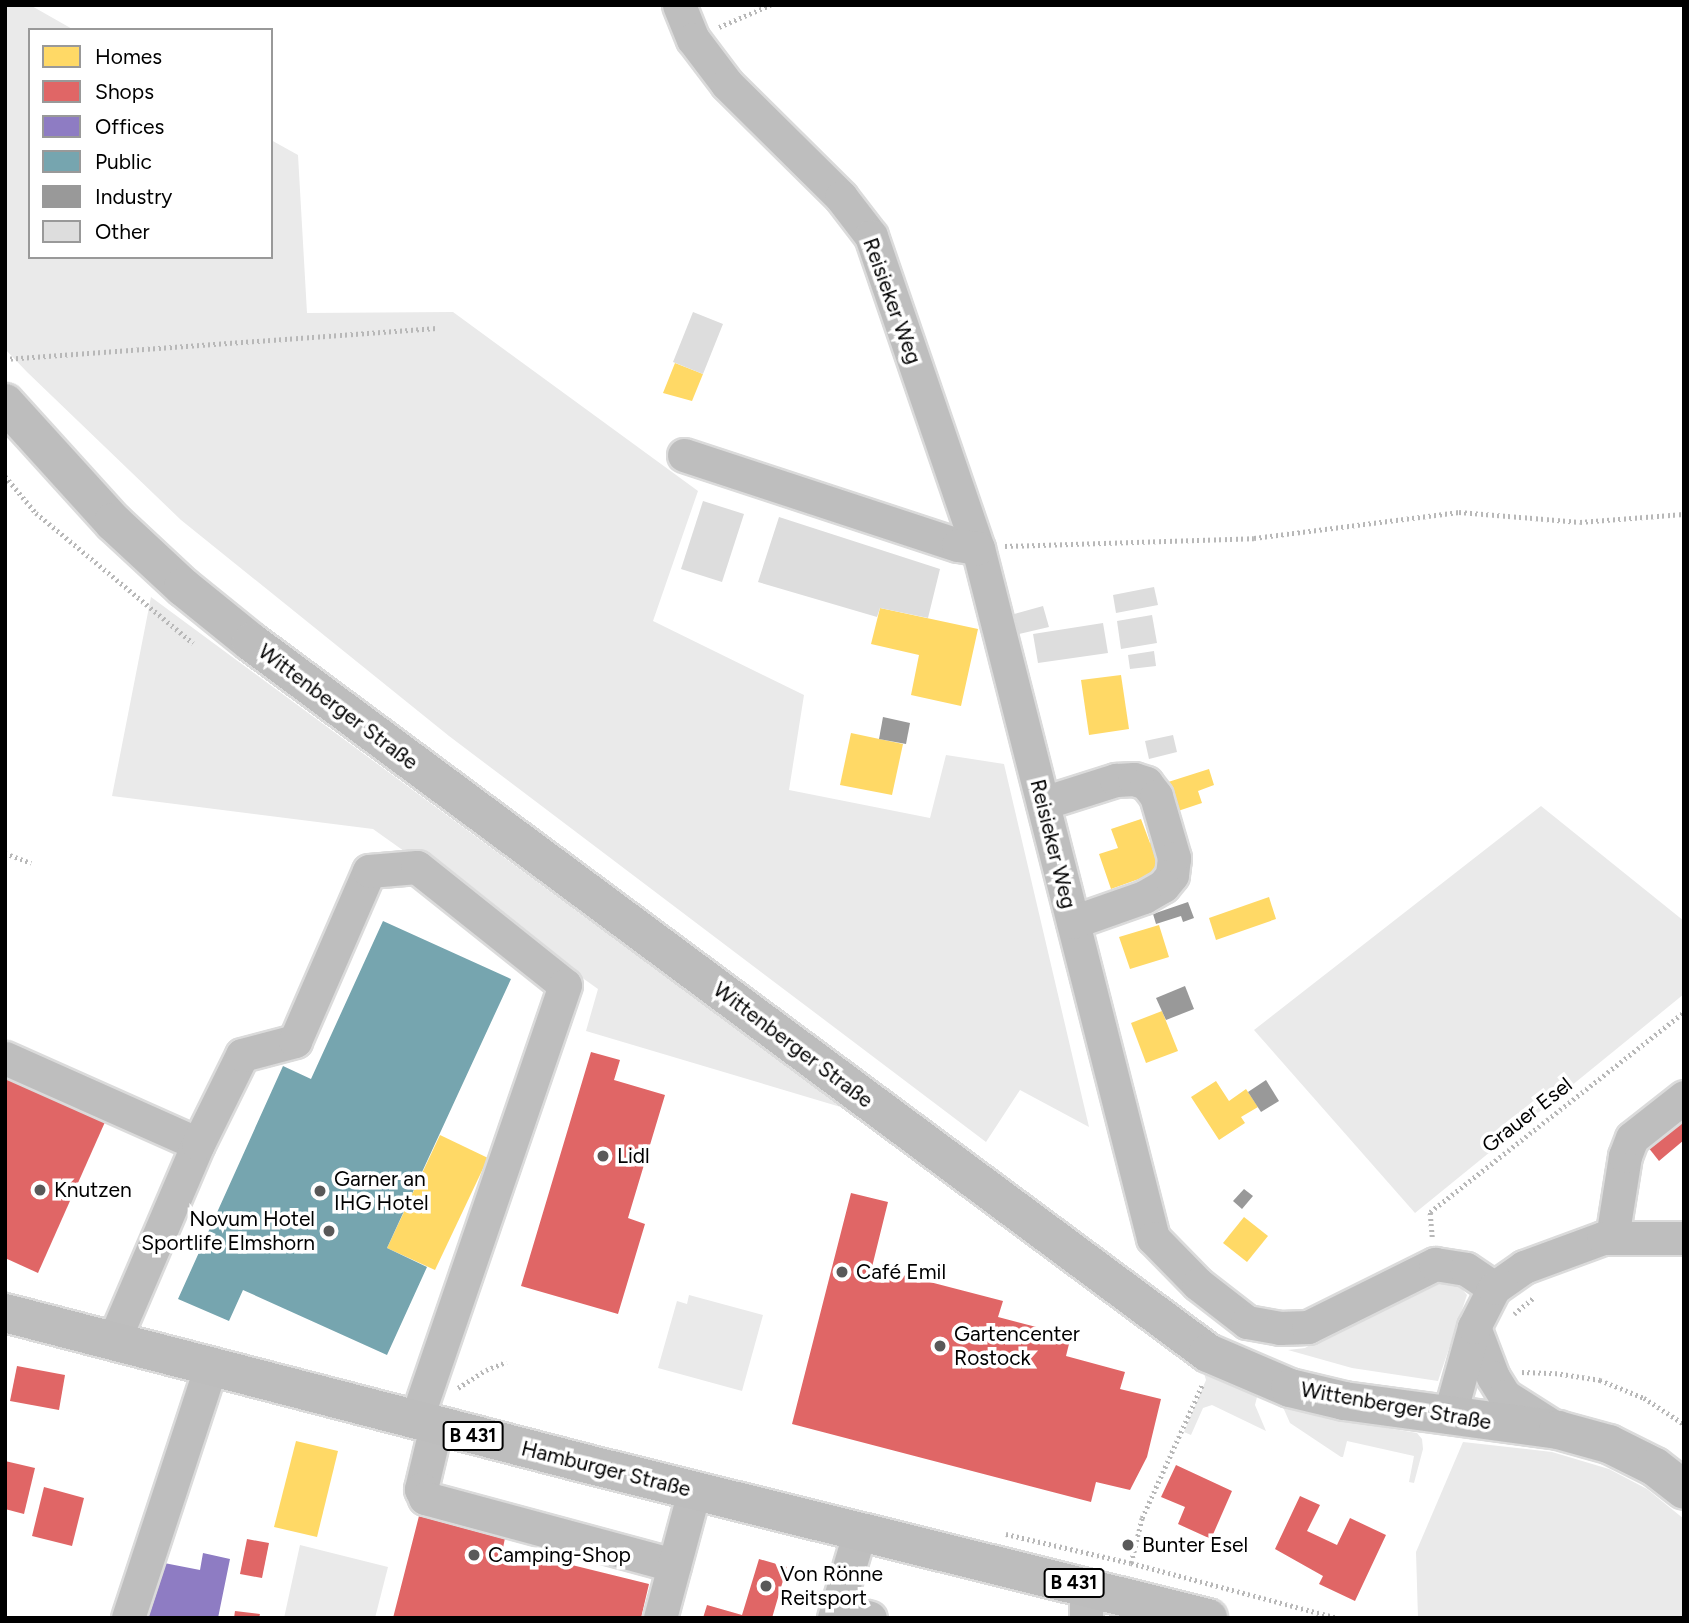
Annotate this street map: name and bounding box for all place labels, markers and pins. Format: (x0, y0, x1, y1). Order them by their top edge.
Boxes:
place label: Lidl (617, 1143, 650, 1169)
marker: Lidl (595, 1148, 611, 1164)
place label: Garner an IHG Hotel (334, 1166, 429, 1216)
place label: Knutzen (54, 1177, 132, 1203)
marker: Knutzen (32, 1182, 48, 1198)
marker: Garner an IHG Hotel (312, 1183, 328, 1199)
place label: Novum Hotel Sportlife Elmshorn (141, 1206, 315, 1256)
marker: Novum Hotel Sportlife Elmshorn (321, 1223, 337, 1239)
place label: Café Emil (856, 1259, 946, 1285)
marker: Café Emil (834, 1264, 850, 1280)
place label: Gartencenter Rostock (954, 1321, 1080, 1371)
marker: Gartencenter Rostock (932, 1338, 948, 1354)
place label: Bunter Esel (1142, 1532, 1248, 1558)
marker: Bunter Esel (1120, 1537, 1136, 1553)
place label: Camping-Shop (488, 1542, 631, 1568)
marker: Camping-Shop (466, 1547, 482, 1563)
place label: Von Rönne Reitsport (780, 1561, 883, 1611)
marker: Von Rönne Reitsport (758, 1578, 774, 1594)

